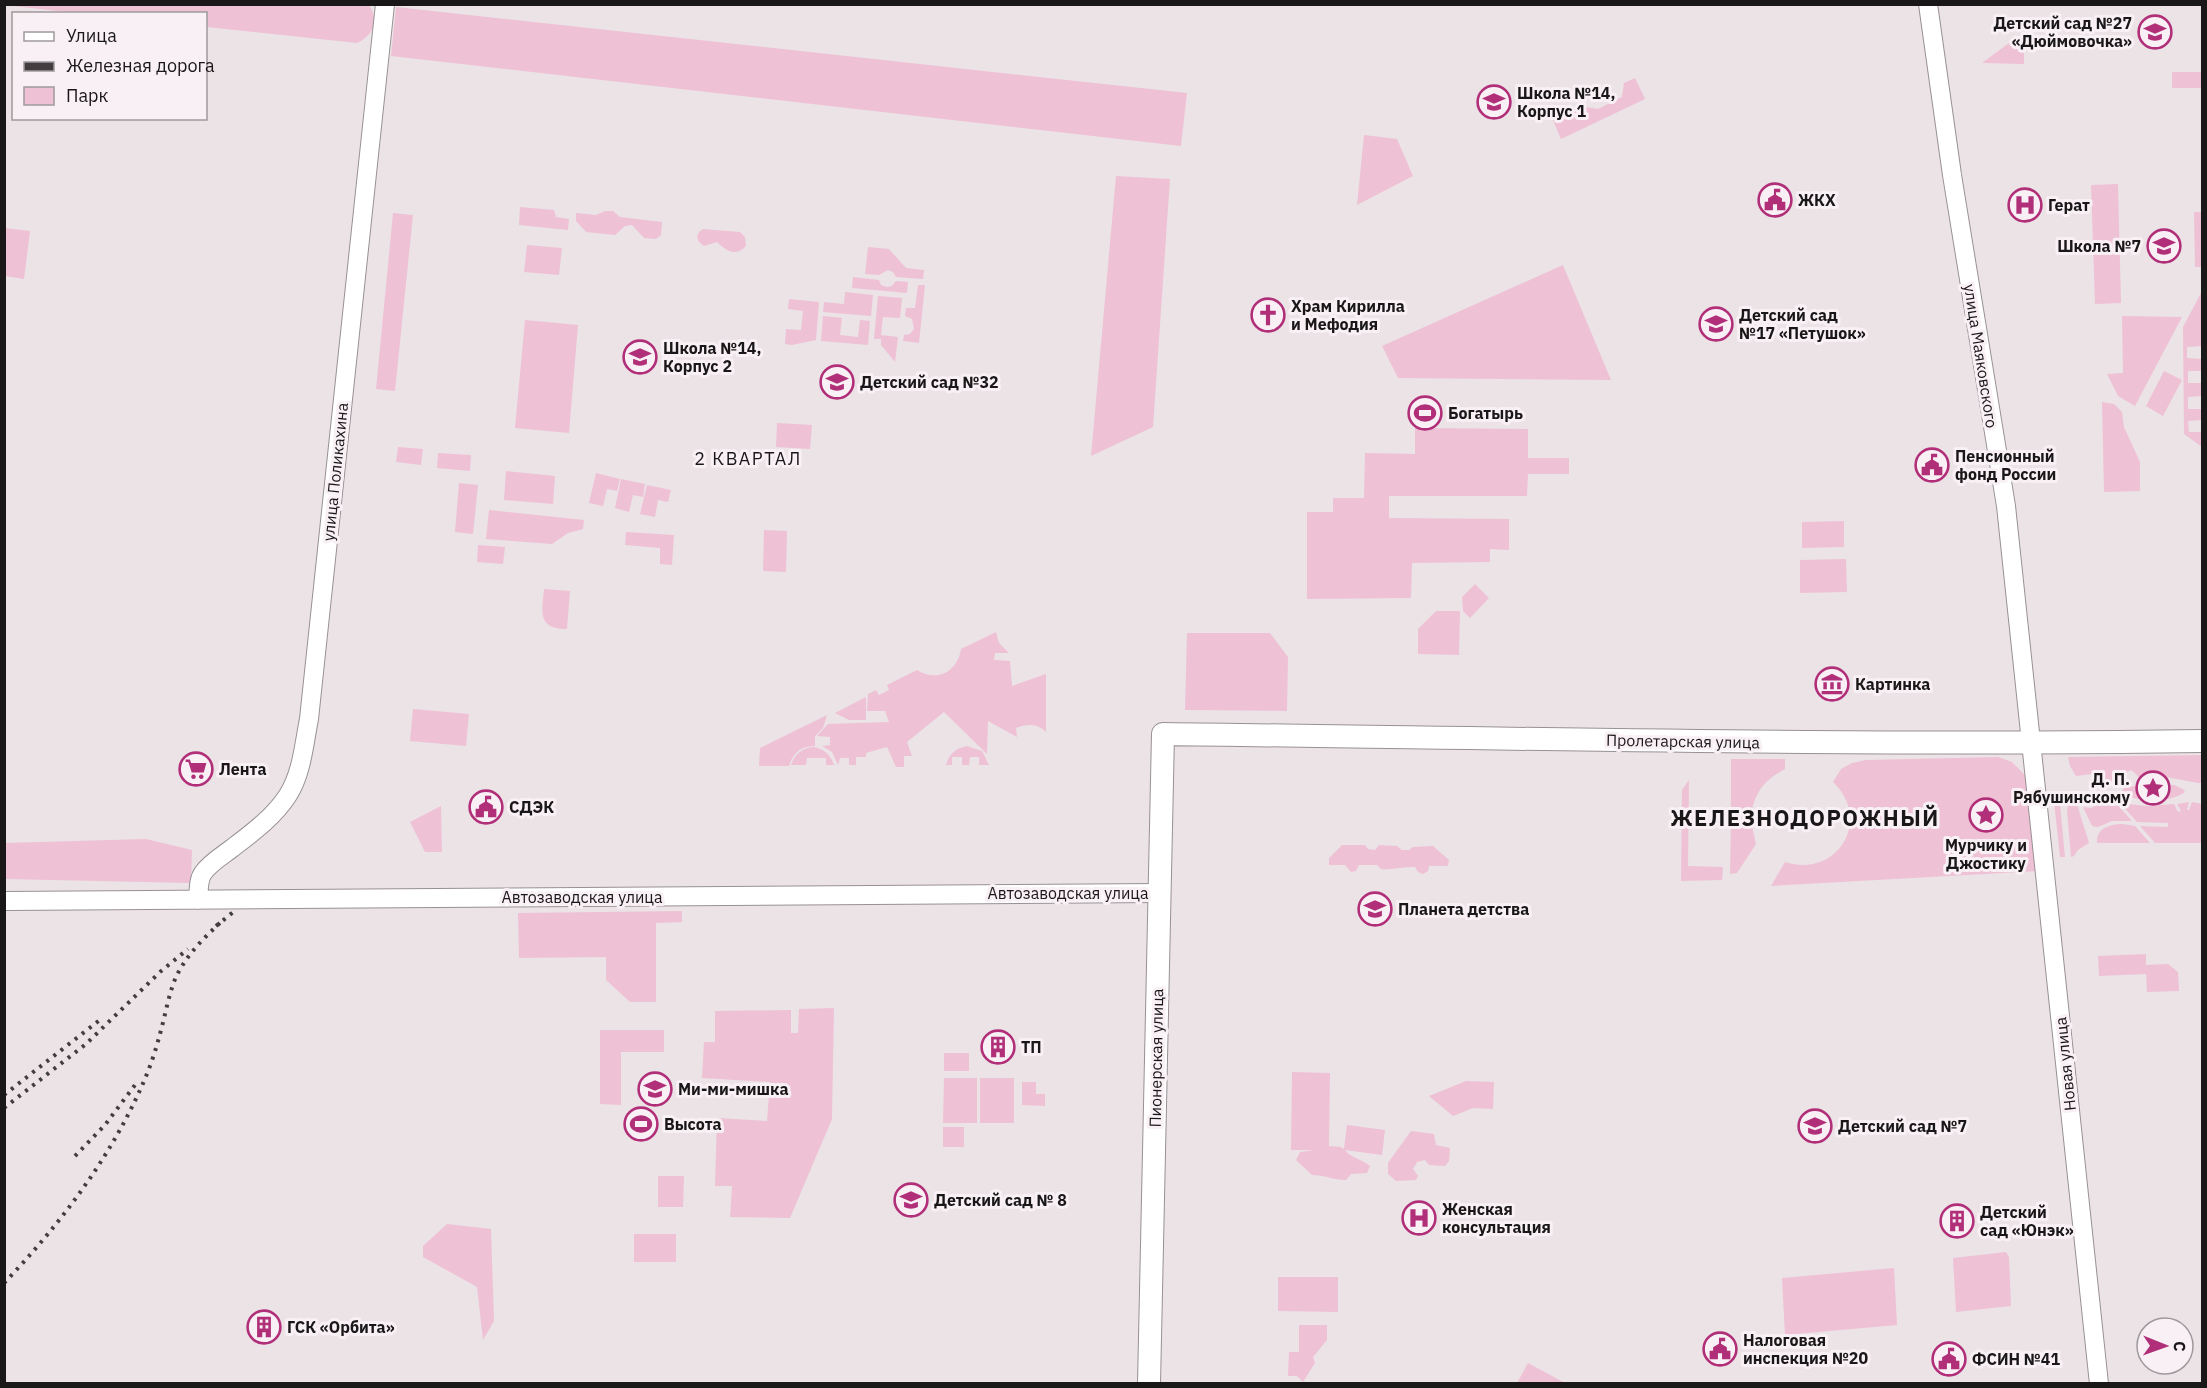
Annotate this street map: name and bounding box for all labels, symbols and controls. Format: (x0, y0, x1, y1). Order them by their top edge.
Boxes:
legend (12, 12, 207, 120)
place label: Детский сад №27 «Дюймовочка» (1993, 13, 2132, 51)
school or university icon: Детский сад №27 «Дюймовочка» (2137, 14, 2173, 50)
text: Улица (66, 24, 117, 47)
text: Железная дорога (66, 54, 215, 77)
place label: Школа №14, Корпус 1 (1517, 83, 1615, 121)
text: Парк (66, 84, 109, 107)
school or university icon: Школа №14, Корпус 1 (1476, 84, 1512, 120)
public building icon: ЖКХ (1757, 182, 1793, 218)
hospital icon: Герат (2007, 187, 2043, 223)
place label: ЖКХ (1798, 190, 1836, 210)
place label: Герат (2048, 195, 2090, 215)
school or university icon: Школа №7 (2146, 228, 2182, 264)
place label: Школа №7 (2057, 236, 2141, 256)
street label: улица Маяковского (1960, 282, 2002, 430)
place label: Храм Кирилла и Мефодия (1291, 296, 1405, 334)
church icon: Храм Кирилла и Мефодия (1250, 297, 1286, 333)
place label: Детский сад №17 «Петушок» (1739, 305, 1866, 343)
school or university icon: Детский сад №17 «Петушок» (1698, 306, 1734, 342)
place label: Школа №14, Корпус 2 (663, 338, 761, 376)
school or university icon: Школа №14, Корпус 2 (622, 339, 658, 375)
school or university icon: Детский сад №32 (819, 364, 855, 400)
place label: Детский сад №32 (860, 372, 999, 392)
sports icon: Богатырь (1407, 395, 1443, 431)
street label: улица Поликахина (318, 401, 352, 542)
place label: Богатырь (1448, 403, 1523, 423)
place label: Пенсионный фонд России (1955, 446, 2056, 484)
district label: 2 КВАРТАЛ (694, 447, 802, 470)
public building icon: Пенсионный фонд России (1914, 447, 1950, 483)
museum icon: Картинка (1814, 666, 1850, 702)
place label: Картинка (1855, 674, 1930, 694)
street label: Пролетарская улица (1606, 730, 1761, 752)
supermarket icon: Лента (178, 751, 214, 787)
place label: Лента (219, 759, 267, 779)
place label: Д. П. Рябушинскому (2013, 769, 2130, 807)
place icon: Д. П. Рябушинскому (2135, 770, 2171, 806)
public building icon: СДЭК (468, 789, 504, 825)
place label: СДЭК (509, 797, 554, 817)
place icon: Мурчику и Джостику (1968, 797, 2004, 833)
district label: ЖЕЛЕЗНОДОРОЖНЫЙ (1670, 803, 1940, 832)
place label: Мурчику и Джостику (1945, 835, 2027, 873)
street label: Автозаводская улица (988, 883, 1149, 903)
street label: Автозаводская улица (502, 887, 663, 907)
school or university icon: Планета детства (1357, 891, 1393, 927)
place label: Планета детства (1398, 899, 1529, 919)
street label: Пионерская улица (1145, 988, 1167, 1128)
street label: Новая улица (2050, 1016, 2080, 1112)
building icon: ТП (980, 1029, 1016, 1065)
place label: ТП (1021, 1037, 1042, 1057)
school or university icon: Ми-ми-мишка (637, 1071, 673, 1107)
place label: Ми-ми-мишка (678, 1079, 789, 1099)
sports icon: Высота (623, 1106, 659, 1142)
school or university icon: Детский сад №7 (1797, 1108, 1833, 1144)
place label: Высота (664, 1114, 722, 1134)
place label: Детский сад №7 (1838, 1116, 1967, 1136)
school or university icon: Детский сад № 8 (893, 1182, 929, 1218)
place label: Детский сад № 8 (934, 1190, 1067, 1210)
place label: Женская консультация (1442, 1199, 1551, 1237)
hospital icon: Женская консультация (1401, 1200, 1437, 1236)
place label: Детский сад «Юнэк» (1980, 1202, 2074, 1240)
building icon: Детский сад «Юнэк» (1939, 1203, 1975, 1239)
building icon: ГСК «Орбита» (246, 1309, 282, 1345)
north arrow (2135, 1316, 2195, 1376)
place label: ГСК «Орбита» (287, 1317, 395, 1337)
place label: Налоговая инспекция №20 (1743, 1330, 1868, 1368)
public building icon: Налоговая инспекция №20 (1702, 1331, 1738, 1367)
public building icon: ФСИН №41 (1931, 1341, 1967, 1377)
text: С (2170, 1341, 2190, 1352)
place label: ФСИН №41 (1972, 1349, 2060, 1369)

